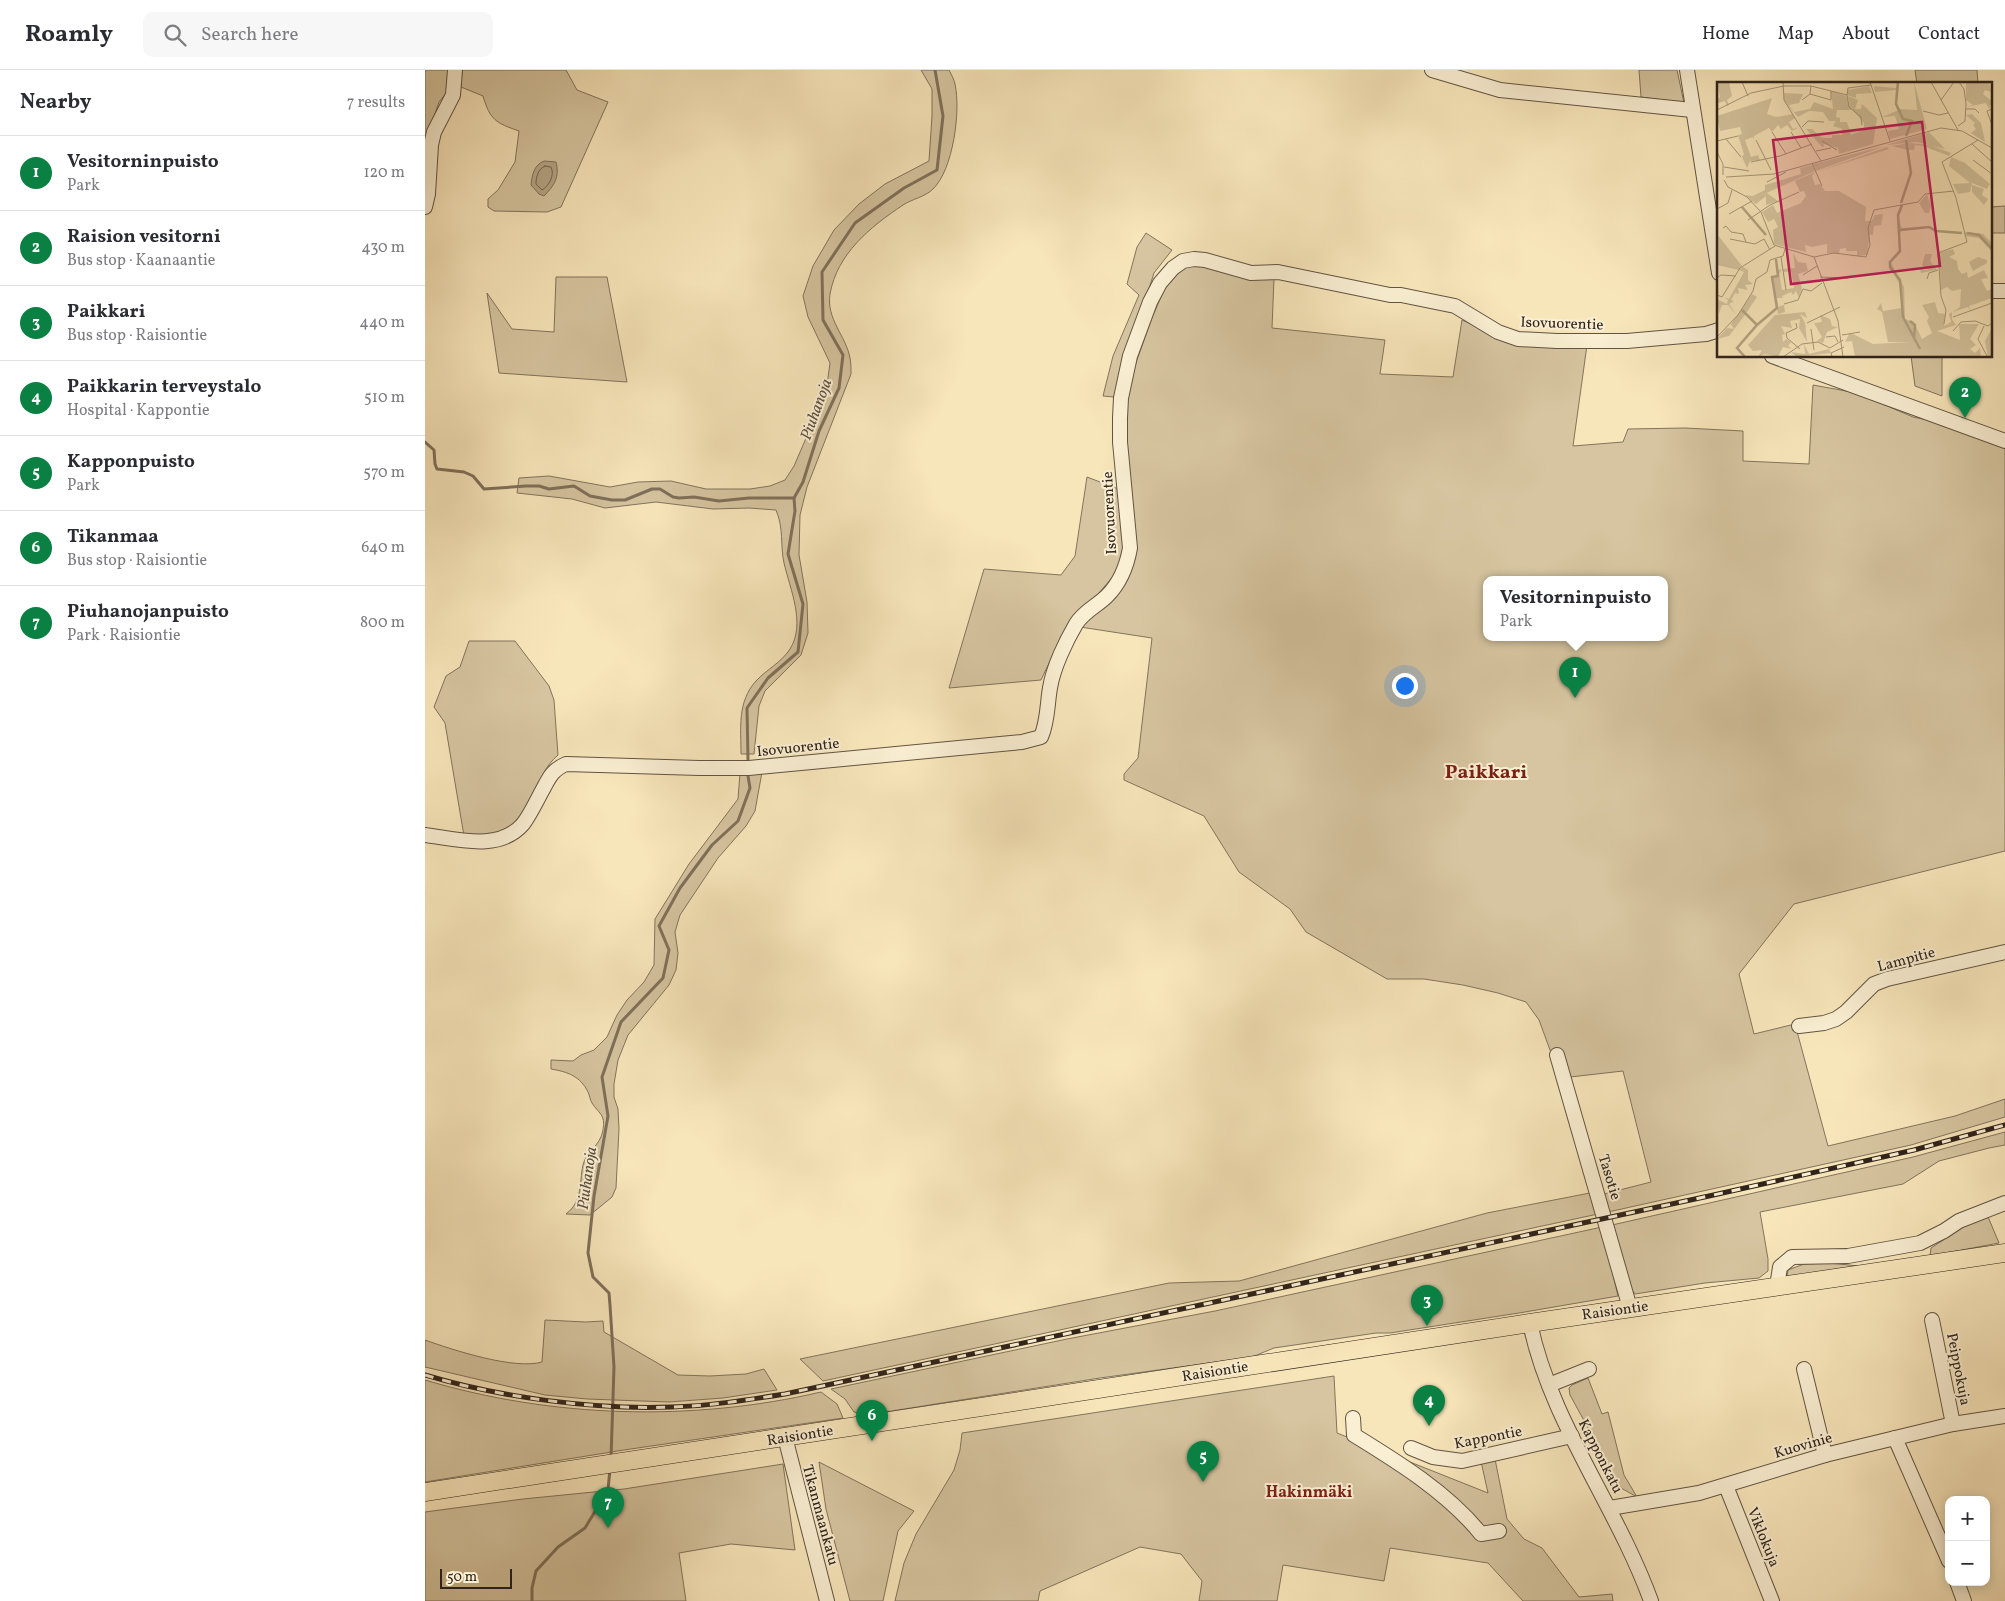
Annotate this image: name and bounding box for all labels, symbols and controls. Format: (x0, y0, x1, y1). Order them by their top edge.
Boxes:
search box (143, 12, 493, 57)
text: Roamly (25, 18, 113, 52)
icon: search (161, 21, 189, 49)
text: Search here (201, 22, 298, 48)
text: Home (1702, 22, 1750, 47)
text: Map (1778, 22, 1814, 47)
text: About (1842, 22, 1890, 47)
text: Contact (1918, 22, 1980, 47)
inset map (1717, 82, 1993, 358)
text: Nearby (20, 88, 91, 117)
text: 7 results (347, 92, 405, 114)
text: Vesitorninpuisto (67, 149, 219, 175)
text: 1 (33, 162, 39, 184)
text: 120 m (363, 162, 405, 184)
text: Park (67, 175, 100, 197)
text: Raision vesitorni (67, 224, 221, 250)
text: 2 (32, 237, 40, 259)
text: 430 m (361, 237, 405, 259)
text: Bus stop · Kaanaantie (67, 250, 215, 272)
text: Paikkari (67, 299, 145, 325)
text: 3 (32, 312, 40, 334)
text: 440 m (359, 312, 405, 334)
street label: Isovuorentie (1520, 313, 1604, 336)
text: Bus stop · Raisiontie (67, 325, 207, 347)
text: Paikkarin terveystalo (67, 374, 261, 400)
water label: Piuhanoja (796, 376, 838, 443)
pin: 2 (1949, 377, 1981, 418)
text: 4 (31, 387, 41, 409)
text: 510 m (364, 387, 405, 409)
text: Hospital · Kappontie (67, 400, 210, 422)
text: Kapponpuisto (67, 449, 195, 475)
text: 5 (32, 462, 40, 484)
text: 570 m (363, 462, 405, 484)
street label: Isovuorentie (1098, 471, 1123, 555)
text: Park (67, 475, 100, 497)
text: Tikanmaa (67, 524, 159, 550)
text: 6 (32, 537, 40, 559)
text: 640 m (361, 537, 405, 559)
text: Bus stop · Raisiontie (67, 550, 207, 572)
popup (1483, 576, 1668, 641)
text: Vesitorninpuisto (1500, 585, 1651, 611)
text: Piuhanojanpuisto (67, 599, 229, 625)
text: Park (1500, 611, 1532, 633)
text: 7 (32, 612, 40, 634)
text: 800 m (360, 612, 405, 634)
text: Park · Raisiontie (67, 625, 181, 647)
pin: 1 (1559, 657, 1591, 698)
your location (1392, 673, 1418, 699)
street label: Isovuorentie (756, 734, 841, 763)
district label: Paikkari (1445, 759, 1527, 787)
street label: Lampitie (1875, 943, 1938, 978)
water label: Piuhanoja (573, 1145, 603, 1211)
street label: Tasotie (1592, 1152, 1625, 1203)
pin: 3 (1411, 1285, 1443, 1326)
street label: Raisiontie (1581, 1296, 1650, 1327)
street label: Peippokuja (1940, 1331, 1975, 1407)
street label: Raisiontie (1180, 1357, 1250, 1388)
pin: 4 (1413, 1385, 1445, 1426)
pin: 6 (856, 1400, 888, 1441)
street label: Kapponkatu (1572, 1416, 1627, 1497)
street label: Raisiontie (765, 1421, 835, 1452)
street label: Kappontie (1453, 1422, 1524, 1455)
street label: Kuovinie (1772, 1428, 1835, 1465)
pin: 5 (1187, 1441, 1219, 1482)
street label: Tikanmaankatu (796, 1463, 843, 1568)
district label: Hakinmäki (1266, 1482, 1353, 1504)
pin: 7 (592, 1487, 624, 1528)
map controls (1945, 1496, 1990, 1586)
button: + (1945, 1496, 1990, 1541)
street label: Viklokuja (1741, 1504, 1784, 1571)
button: − (1945, 1541, 1990, 1586)
scale bar (440, 1566, 513, 1589)
text: 50 m (447, 1568, 477, 1587)

